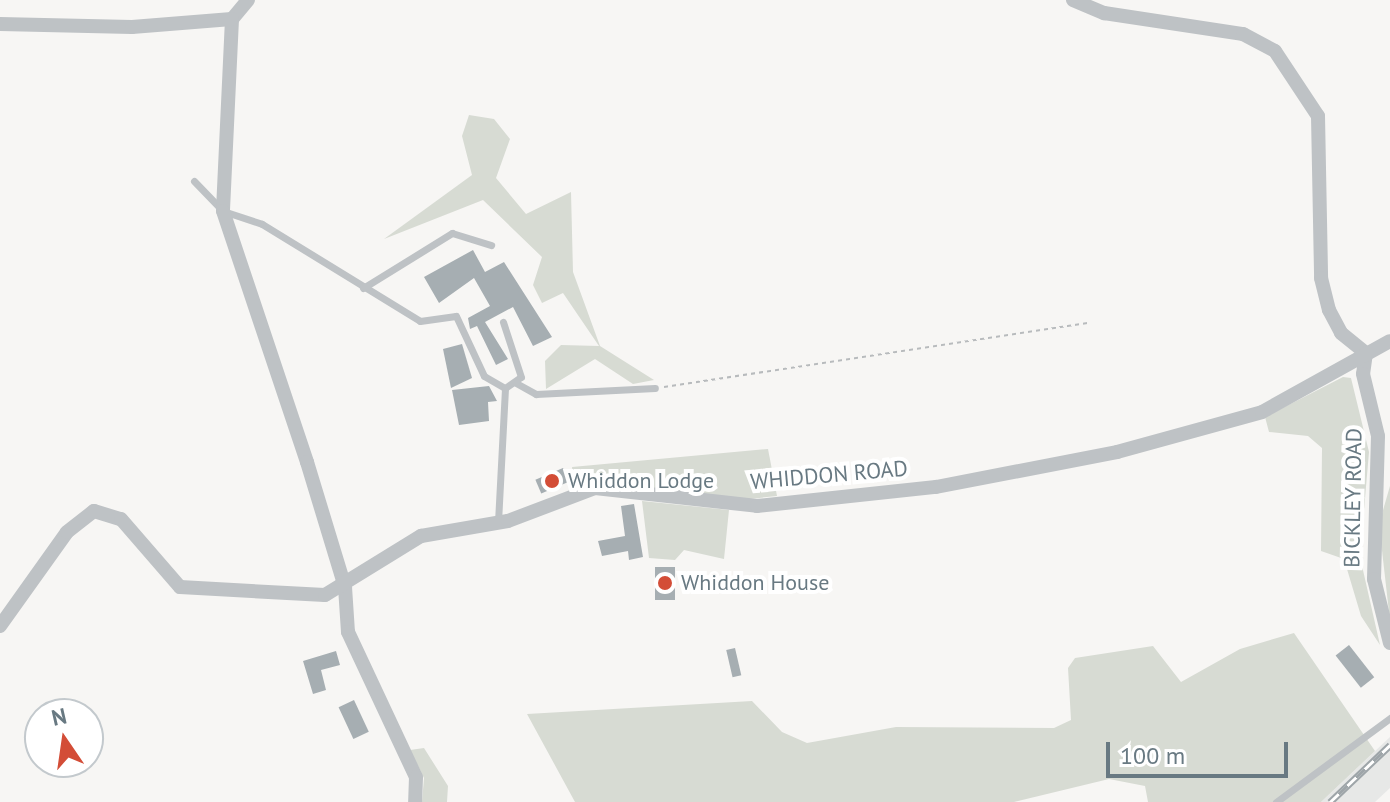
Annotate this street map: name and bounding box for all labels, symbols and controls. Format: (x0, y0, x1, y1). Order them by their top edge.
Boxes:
street label: BICKLEY ROAD (1339, 428, 1367, 568)
street label: WHIDDON ROAD (749, 455, 909, 495)
place label: Whiddon Lodge (568, 468, 714, 494)
marker: Whiddon Lodge (543, 472, 561, 490)
place label: Whiddon House (681, 570, 829, 596)
marker: Whiddon House (656, 574, 674, 592)
north arrow (24, 698, 104, 778)
text: N (49, 701, 69, 732)
scale bar (1110, 726, 1292, 776)
text: 100 m (1120, 740, 1185, 771)

